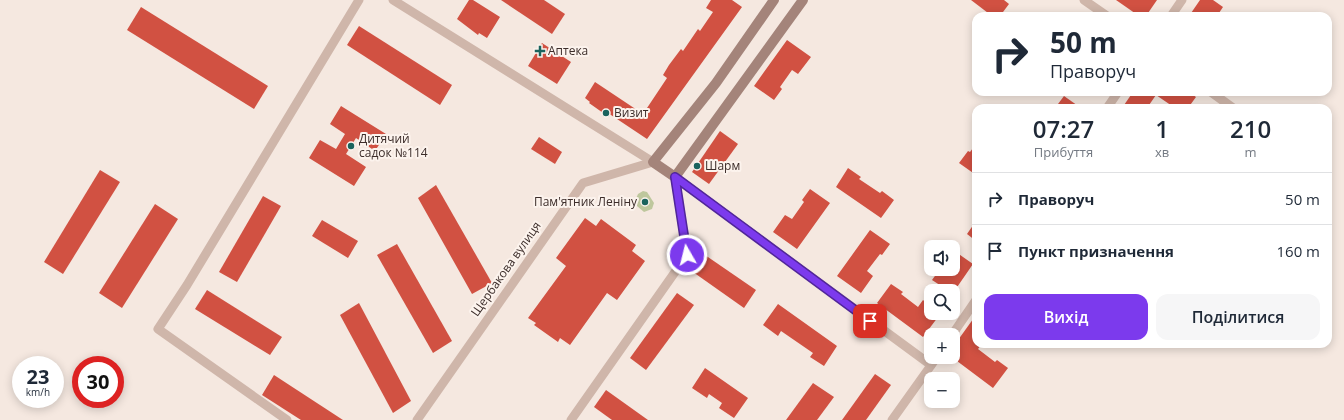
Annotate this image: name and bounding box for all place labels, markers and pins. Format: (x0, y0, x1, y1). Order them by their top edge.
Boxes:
place label: Аптека (548, 42, 588, 59)
marker: Аптека (535, 46, 545, 56)
place label: Визит (614, 104, 649, 121)
marker: Визит (601, 108, 611, 118)
place label: Дитячий садок №114 (359, 130, 428, 161)
marker: Дитячий садок №114 (346, 141, 356, 151)
place label: Шарм (705, 157, 740, 174)
marker: Шарм (692, 161, 702, 171)
place label: Пам'ятник Леніну (534, 193, 638, 210)
marker: Пам'ятник Леніну (640, 197, 650, 207)
pin (853, 304, 887, 338)

